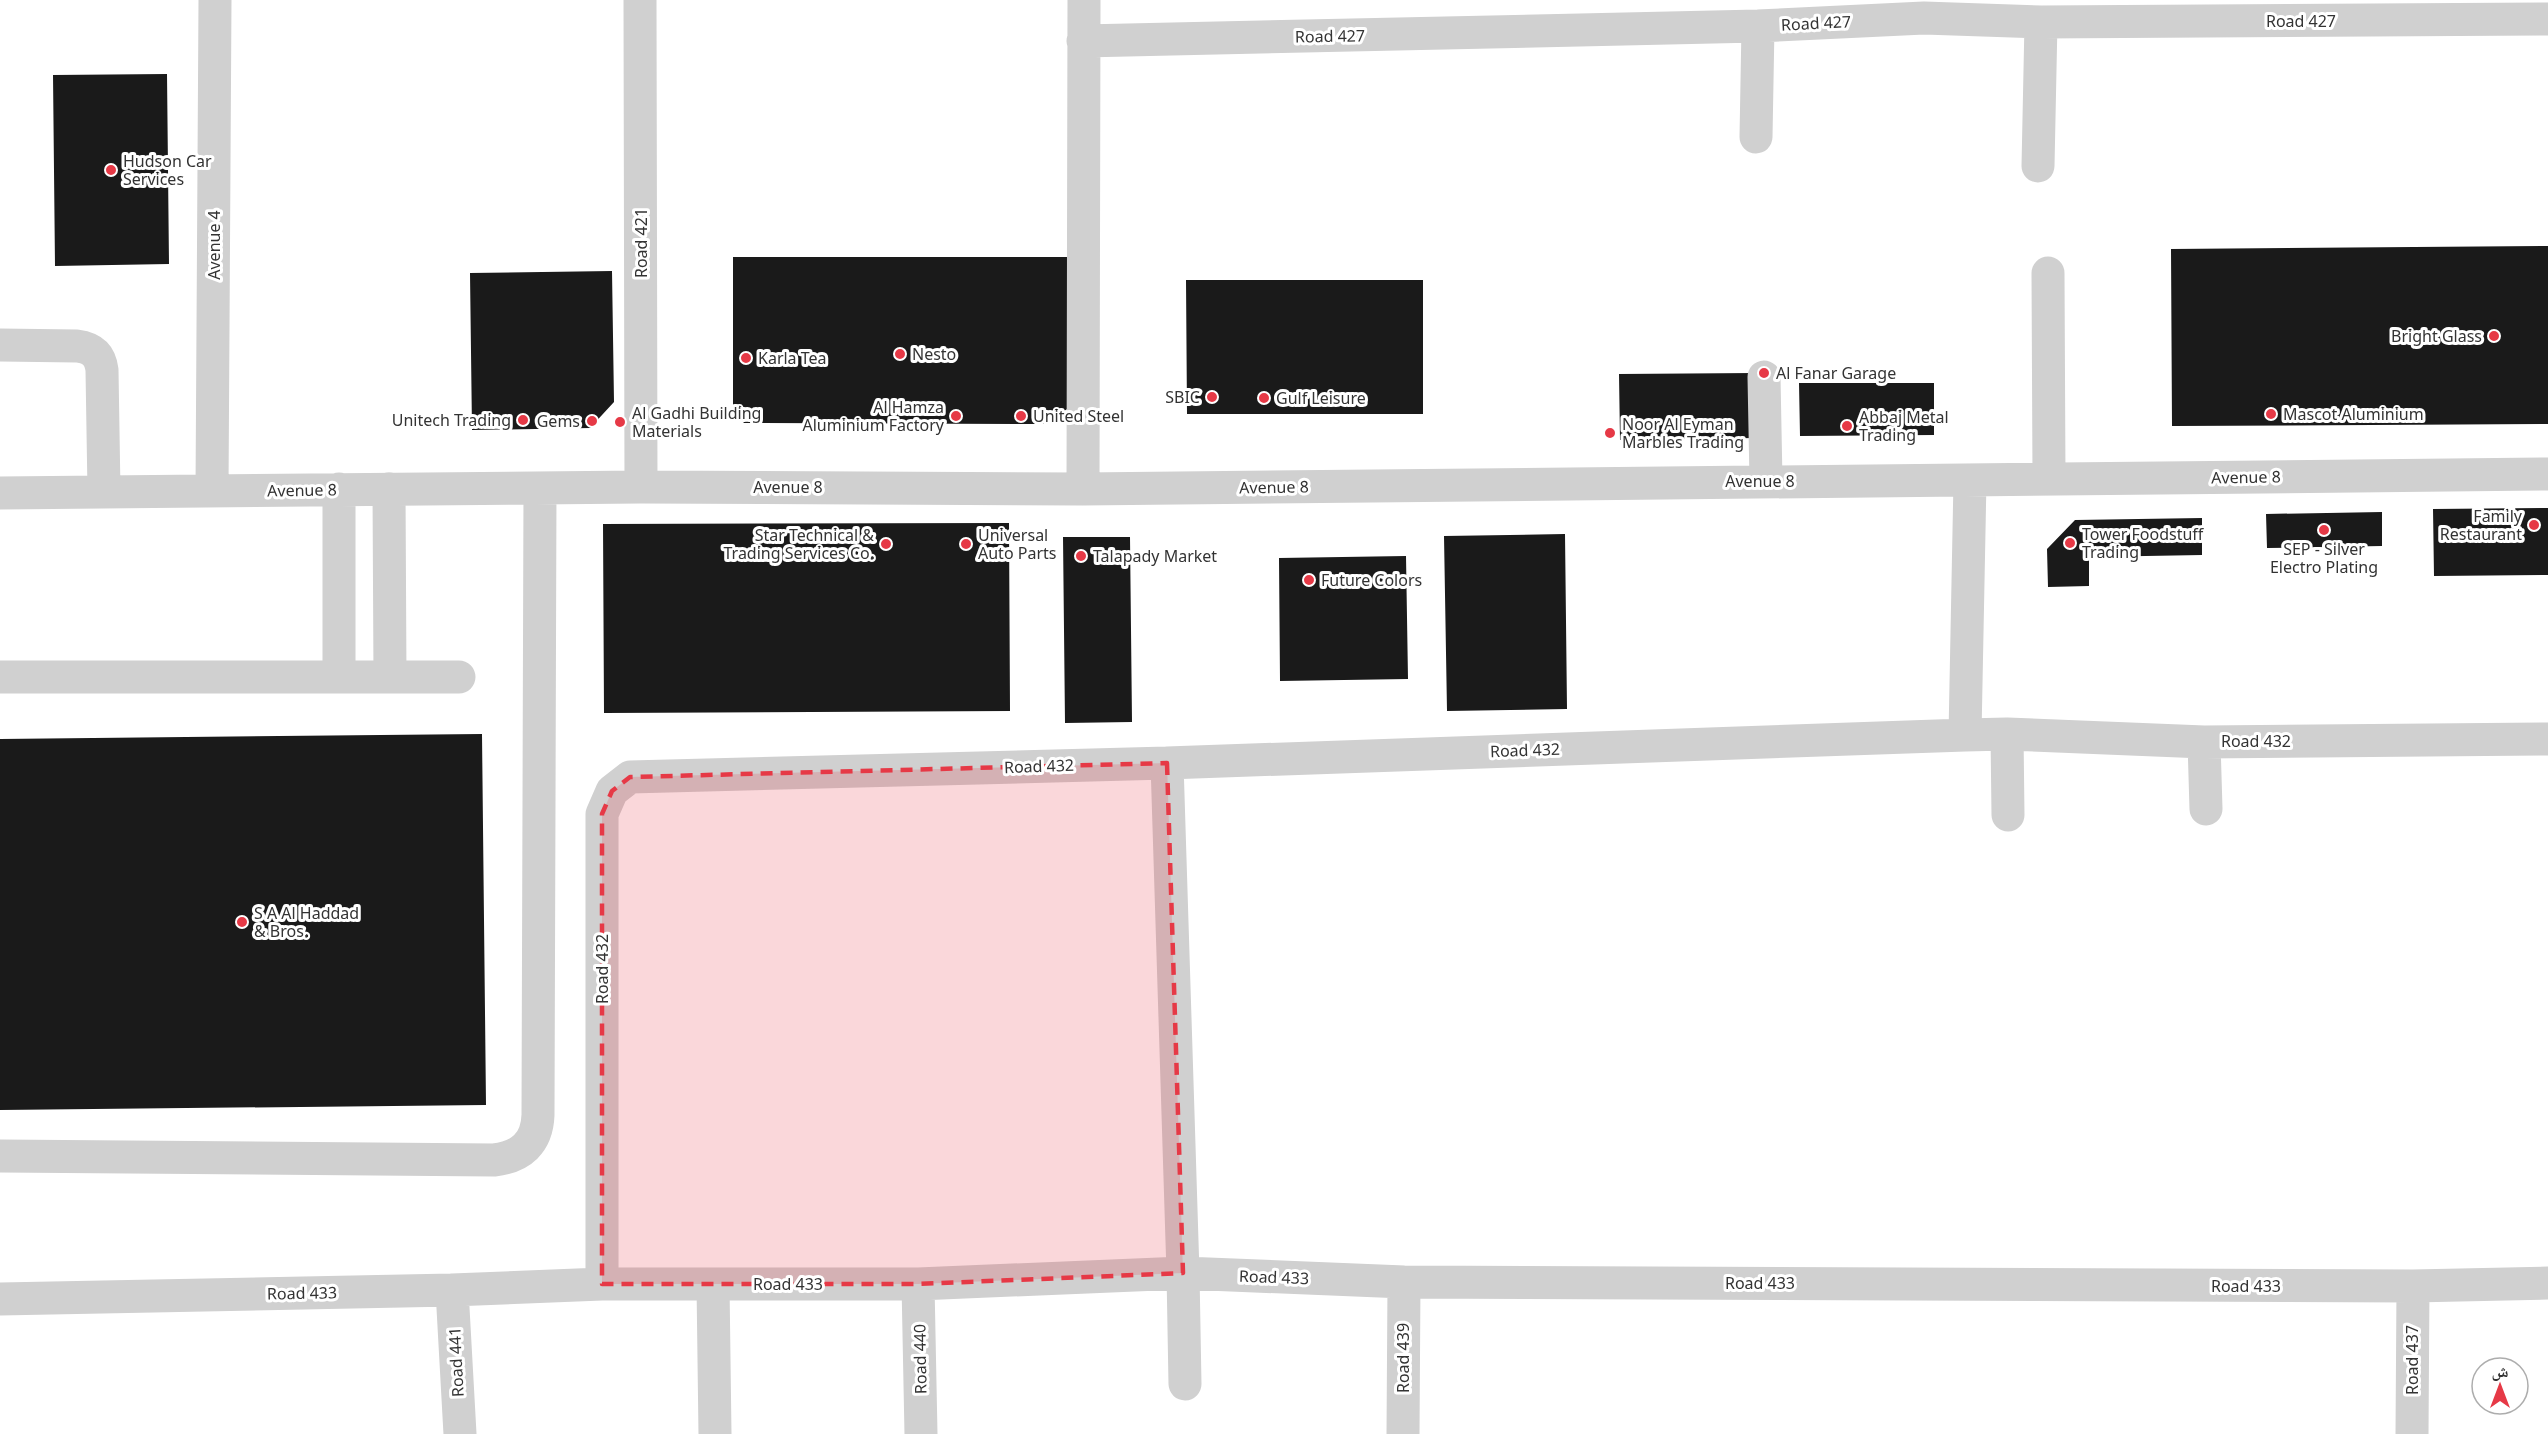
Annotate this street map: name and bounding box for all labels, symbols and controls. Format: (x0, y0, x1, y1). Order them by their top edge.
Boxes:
street label: Road 427 (1780, 10, 1852, 36)
street label: Road 427 (2266, 10, 2336, 32)
street label: Road 427 (1295, 24, 1365, 48)
place label: Hudson Car Services (123, 150, 212, 190)
marker: Hudson Car Services (104, 163, 118, 177)
street label: Road 421 (630, 208, 652, 278)
street label: Avenue 4 (203, 210, 225, 280)
place label: Bright Glass (2391, 325, 2482, 347)
marker: Bright Glass (2487, 329, 2501, 343)
place label: Nesto (912, 343, 956, 365)
place label: Karla Tea (758, 347, 827, 369)
marker: Nesto (893, 347, 907, 361)
marker: Karla Tea (739, 351, 753, 365)
place label: Al Fanar Garage (1776, 362, 1896, 384)
marker: Al Fanar Garage (1757, 366, 1771, 380)
place label: SBIC (1165, 386, 1200, 408)
place label: Gulf Leisure (1276, 387, 1366, 409)
marker: SBIC (1205, 390, 1219, 404)
marker: Gulf Leisure (1257, 391, 1271, 405)
place label: Al Hamza Aluminium Factory (802, 396, 945, 436)
place label: Al Gadhi Building Materials (632, 402, 761, 442)
place label: Mascot Aluminium (2283, 403, 2424, 425)
place label: United Steel (1033, 405, 1124, 427)
place label: Abbaj Metal Trading (1859, 406, 1949, 446)
marker: Mascot Aluminium (2264, 407, 2278, 421)
place label: Unitech Trading (392, 409, 511, 431)
marker: Al Hamza Aluminium Factory (949, 409, 963, 423)
marker: United Steel (1014, 409, 1028, 423)
place label: Gems (537, 410, 580, 432)
marker: Unitech Trading (516, 413, 530, 427)
place label: Noor Al Eyman Marbles Trading (1622, 413, 1744, 453)
marker: Gems (585, 414, 599, 428)
marker: Al Gadhi Building Materials (613, 415, 627, 429)
marker: Abbaj Metal Trading (1840, 419, 1854, 433)
marker: Noor Al Eyman Marbles Trading (1603, 426, 1617, 440)
street label: Avenue 8 (2211, 465, 2281, 489)
street label: Avenue 8 (1725, 470, 1795, 492)
street label: Avenue 8 (1239, 475, 1309, 499)
street label: Avenue 8 (753, 476, 823, 498)
street label: Avenue 8 (267, 478, 337, 502)
place label: Family Restaurant (2440, 505, 2523, 545)
marker: Family Restaurant (2527, 518, 2541, 532)
place label: Tower Foodstuff Trading (2082, 523, 2204, 563)
marker: SEP - Silver Electro Plating (2317, 523, 2331, 537)
place label: Star Technical & Trading Services Co. (724, 524, 874, 564)
place label: Universal Auto Parts (978, 524, 1056, 564)
marker: Tower Foodstuff Trading (2063, 536, 2077, 550)
marker: Star Technical & Trading Services Co. (879, 537, 893, 551)
marker: Universal Auto Parts (959, 537, 973, 551)
place label: SEP - Silver Electro Plating (2270, 538, 2378, 578)
place label: Talapady Market (1093, 545, 1217, 567)
marker: Talapady Market (1074, 549, 1088, 563)
place label: Future Colors (1321, 569, 1422, 591)
marker: Future Colors (1302, 573, 1316, 587)
street label: Road 432 (2221, 730, 2291, 752)
street label: Road 432 (1490, 738, 1560, 762)
street label: Road 432 (1004, 754, 1074, 778)
place label: S A Al Haddad & Bros. (254, 902, 359, 942)
marker: S A Al Haddad & Bros. (235, 915, 249, 929)
street label: Road 432 (591, 934, 613, 1004)
street label: Road 433 (1239, 1265, 1309, 1289)
street label: Road 433 (1725, 1272, 1795, 1294)
street label: Road 433 (753, 1273, 823, 1295)
street label: Road 433 (2211, 1275, 2281, 1297)
street label: Road 433 (267, 1281, 337, 1305)
street label: Road 439 (1392, 1323, 1414, 1393)
street label: Road 440 (908, 1324, 932, 1394)
street label: Road 437 (2401, 1325, 2423, 1395)
street label: Road 441 (443, 1326, 469, 1398)
north arrow (2470, 1356, 2530, 1416)
text: ش (2492, 1360, 2509, 1382)

